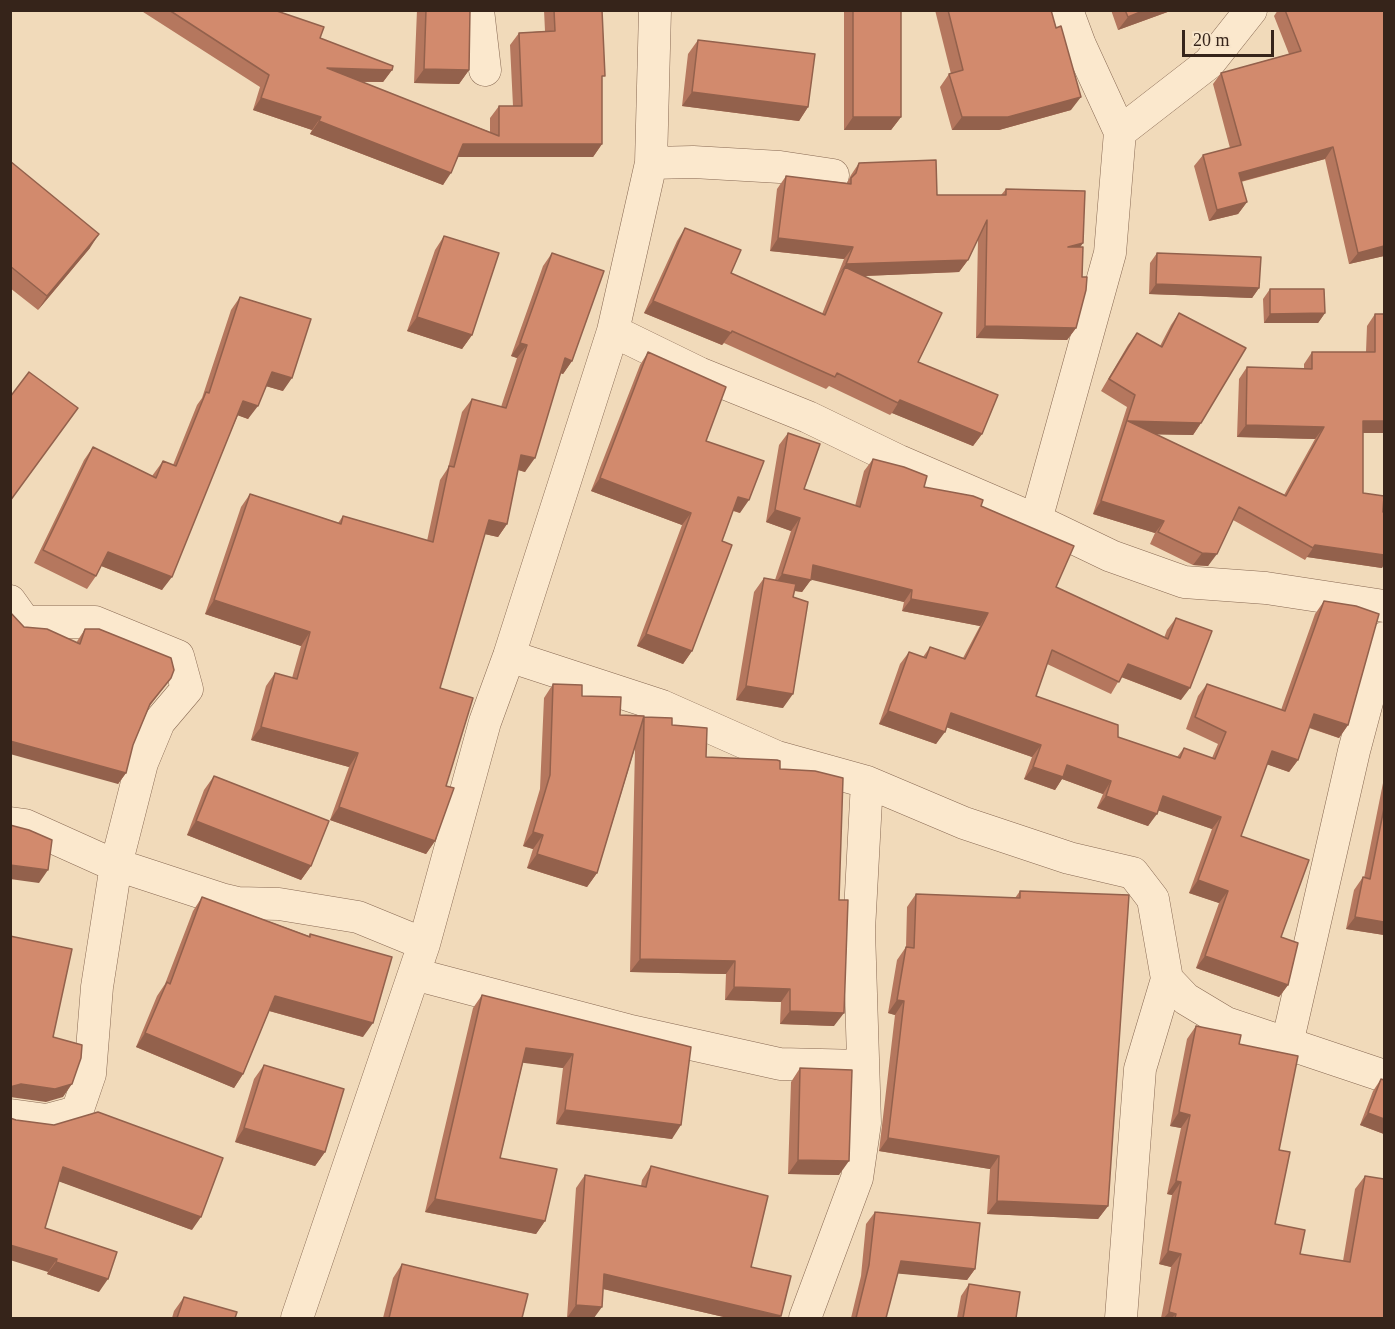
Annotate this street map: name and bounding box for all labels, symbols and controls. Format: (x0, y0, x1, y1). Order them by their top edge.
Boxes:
scale bar (1185, 18, 1276, 56)
text: 20 m (1193, 30, 1230, 50)

